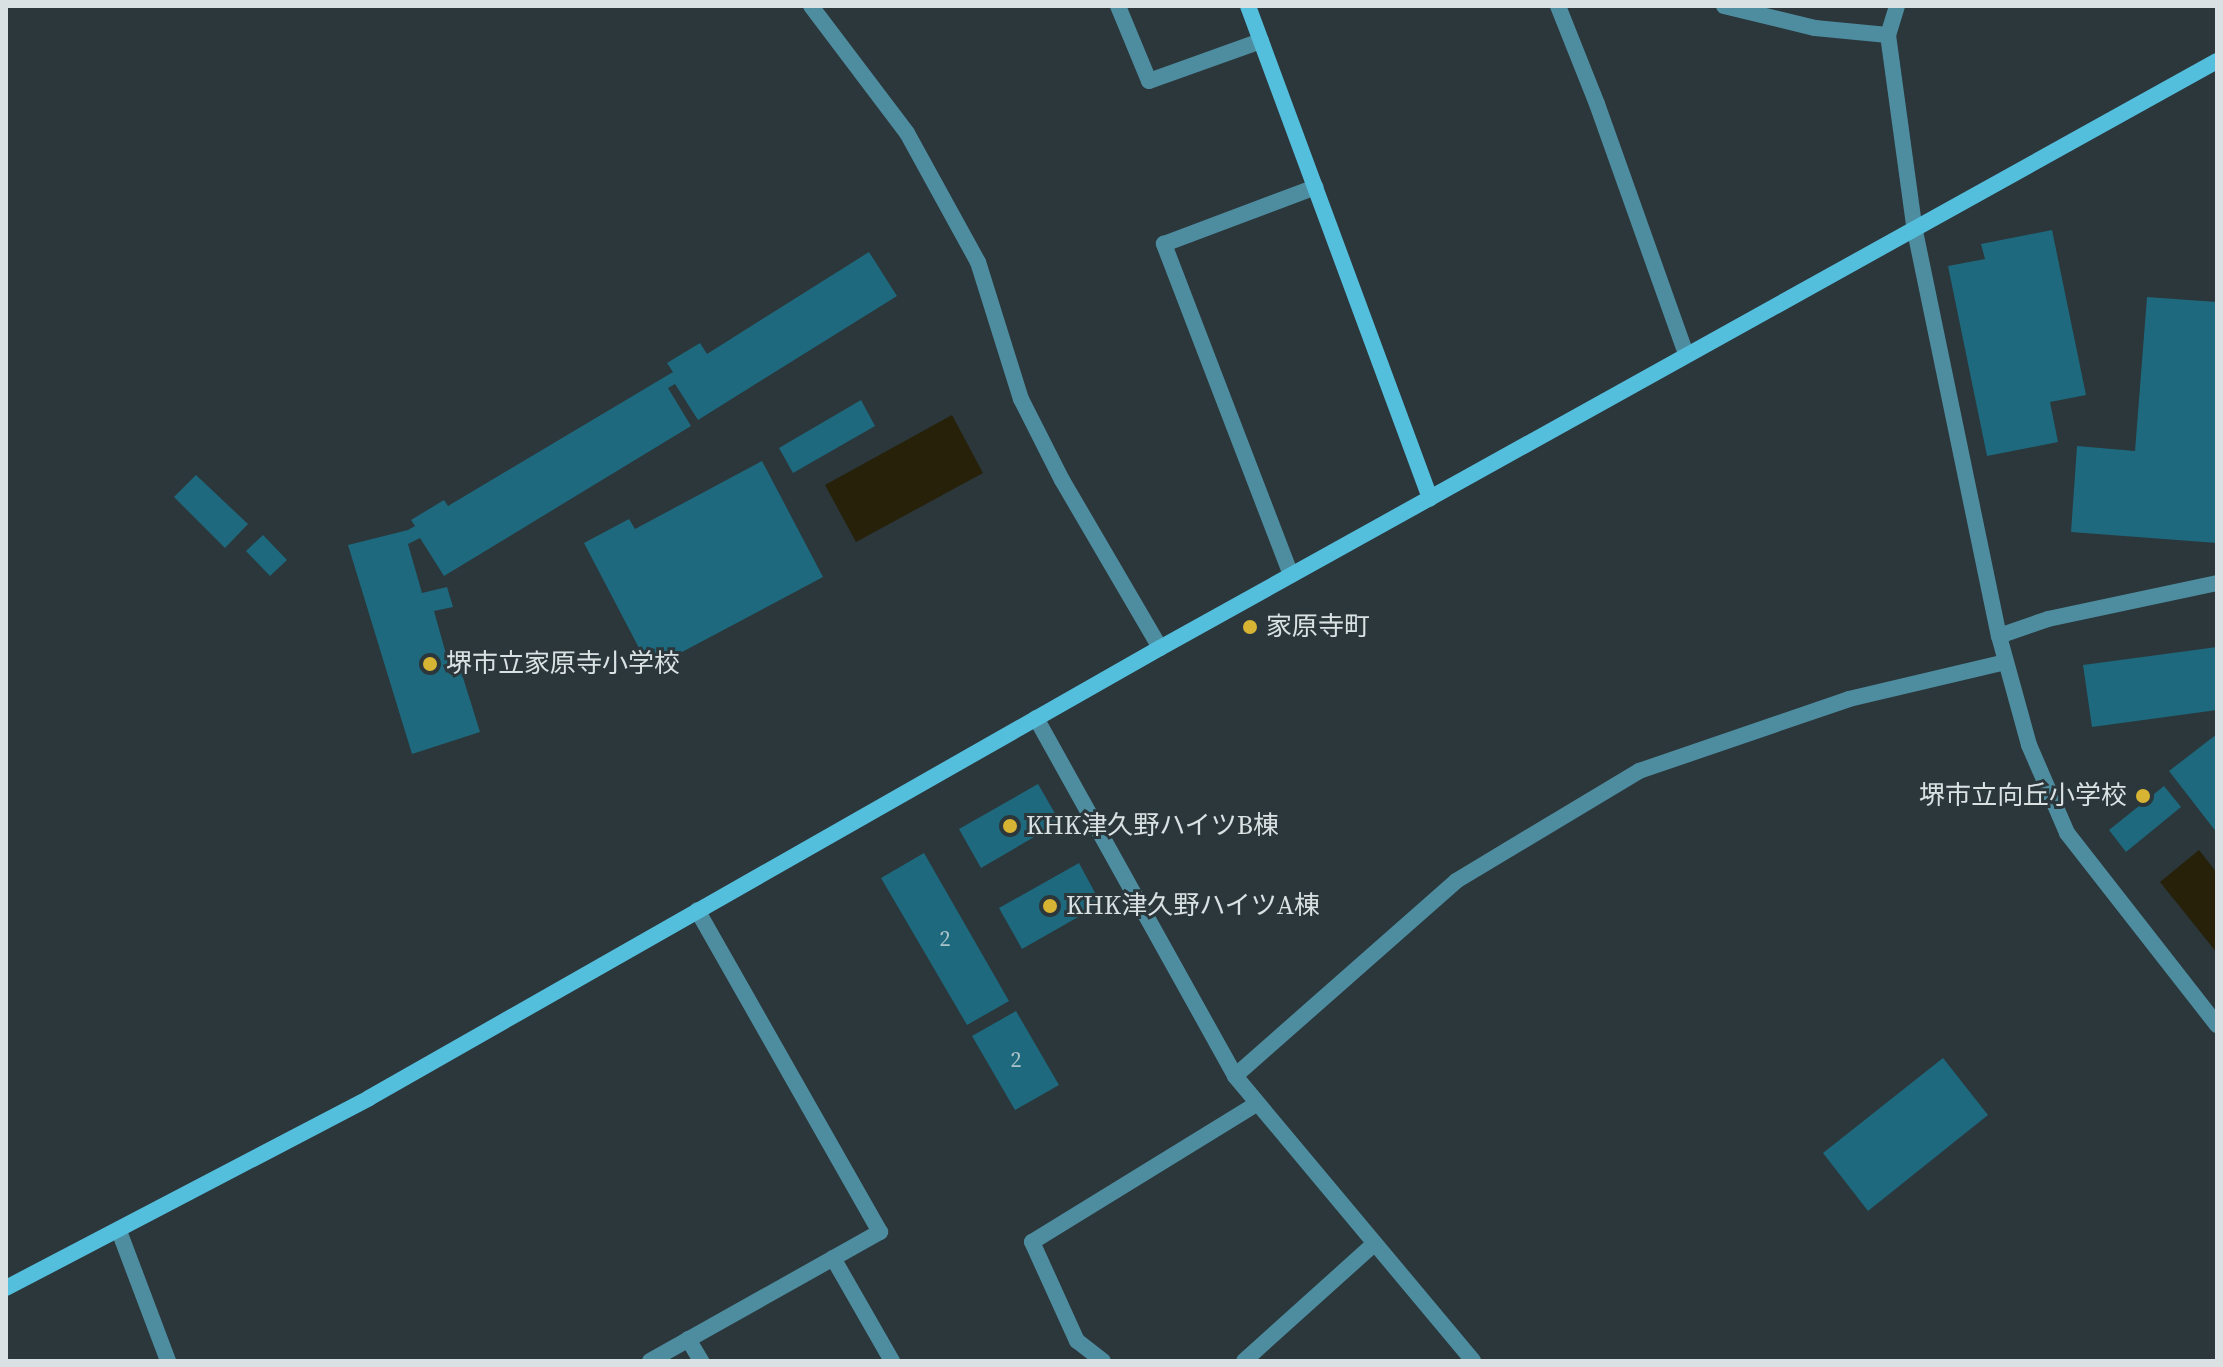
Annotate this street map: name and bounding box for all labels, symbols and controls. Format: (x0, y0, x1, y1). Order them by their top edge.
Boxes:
place label: 家原寺町 (1266, 611, 1370, 643)
marker: 家原寺町 (1241, 618, 1259, 636)
place label: 堺市立家原寺小学校 (446, 648, 680, 680)
marker: 堺市立家原寺小学校 (421, 655, 439, 673)
place label: 堺市立向丘小学校 (1919, 780, 2127, 812)
marker: 堺市立向丘小学校 (2134, 787, 2152, 805)
place label: KHK津久野ハイツB棟 (1026, 810, 1280, 842)
marker: KHK津久野ハイツB棟 (1001, 817, 1019, 835)
place label: KHK津久野ハイツA棟 (1066, 890, 1320, 922)
marker: KHK津久野ハイツA棟 (1041, 897, 1059, 915)
house number: 2 (940, 926, 950, 952)
house number: 2 (1011, 1047, 1021, 1073)

